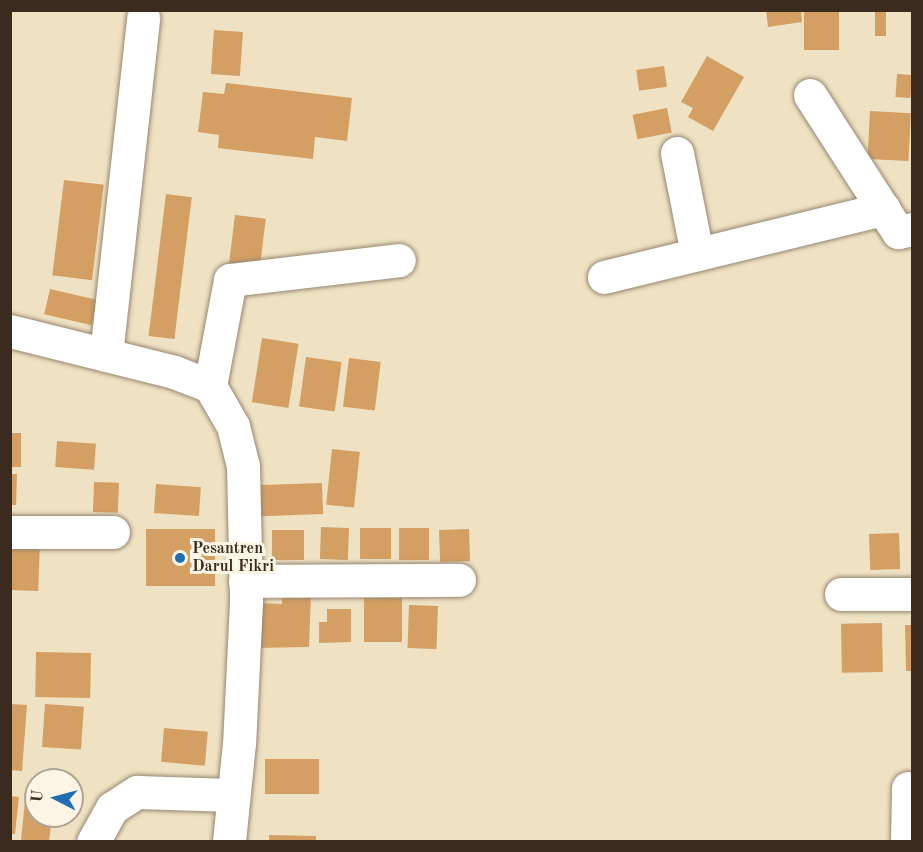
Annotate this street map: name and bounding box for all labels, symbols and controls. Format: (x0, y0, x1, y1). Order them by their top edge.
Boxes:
place label: Pesantren Darul Fikri (192, 539, 274, 577)
marker: Pesantren Darul Fikri (173, 551, 187, 565)
north arrow (24, 768, 84, 828)
text: U (29, 789, 47, 803)

